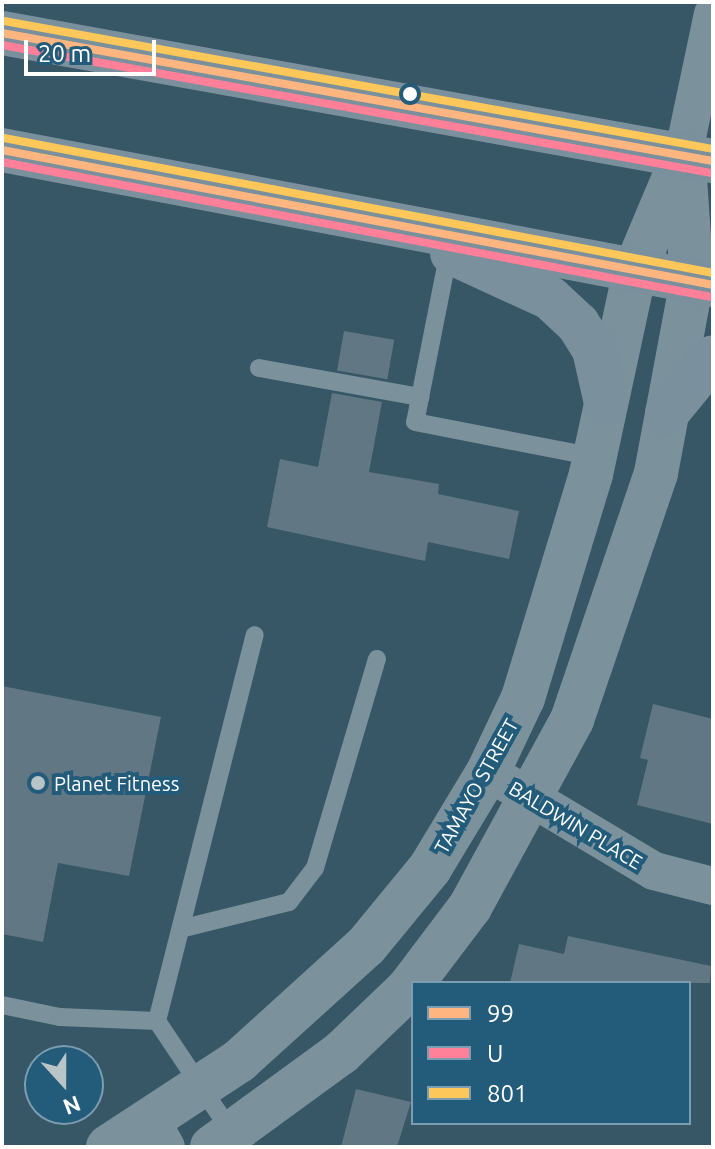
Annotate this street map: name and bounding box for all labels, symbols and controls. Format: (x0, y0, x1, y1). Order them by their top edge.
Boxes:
scale bar (28, 24, 160, 74)
text: 20 m (38, 40, 91, 67)
unlabelled marker (402, 86, 418, 102)
street label: TAMAYO STREET (429, 714, 523, 858)
place label: Planet Fitness (54, 771, 179, 795)
marker: Planet Fitness (29, 774, 47, 792)
street label: BALDWIN PLACE (505, 776, 647, 874)
legend (411, 981, 691, 1125)
text: 99 (487, 1000, 514, 1027)
text: U (487, 1040, 503, 1067)
north arrow (24, 1045, 104, 1125)
text: 801 (487, 1080, 528, 1107)
text: N (60, 1091, 84, 1121)

